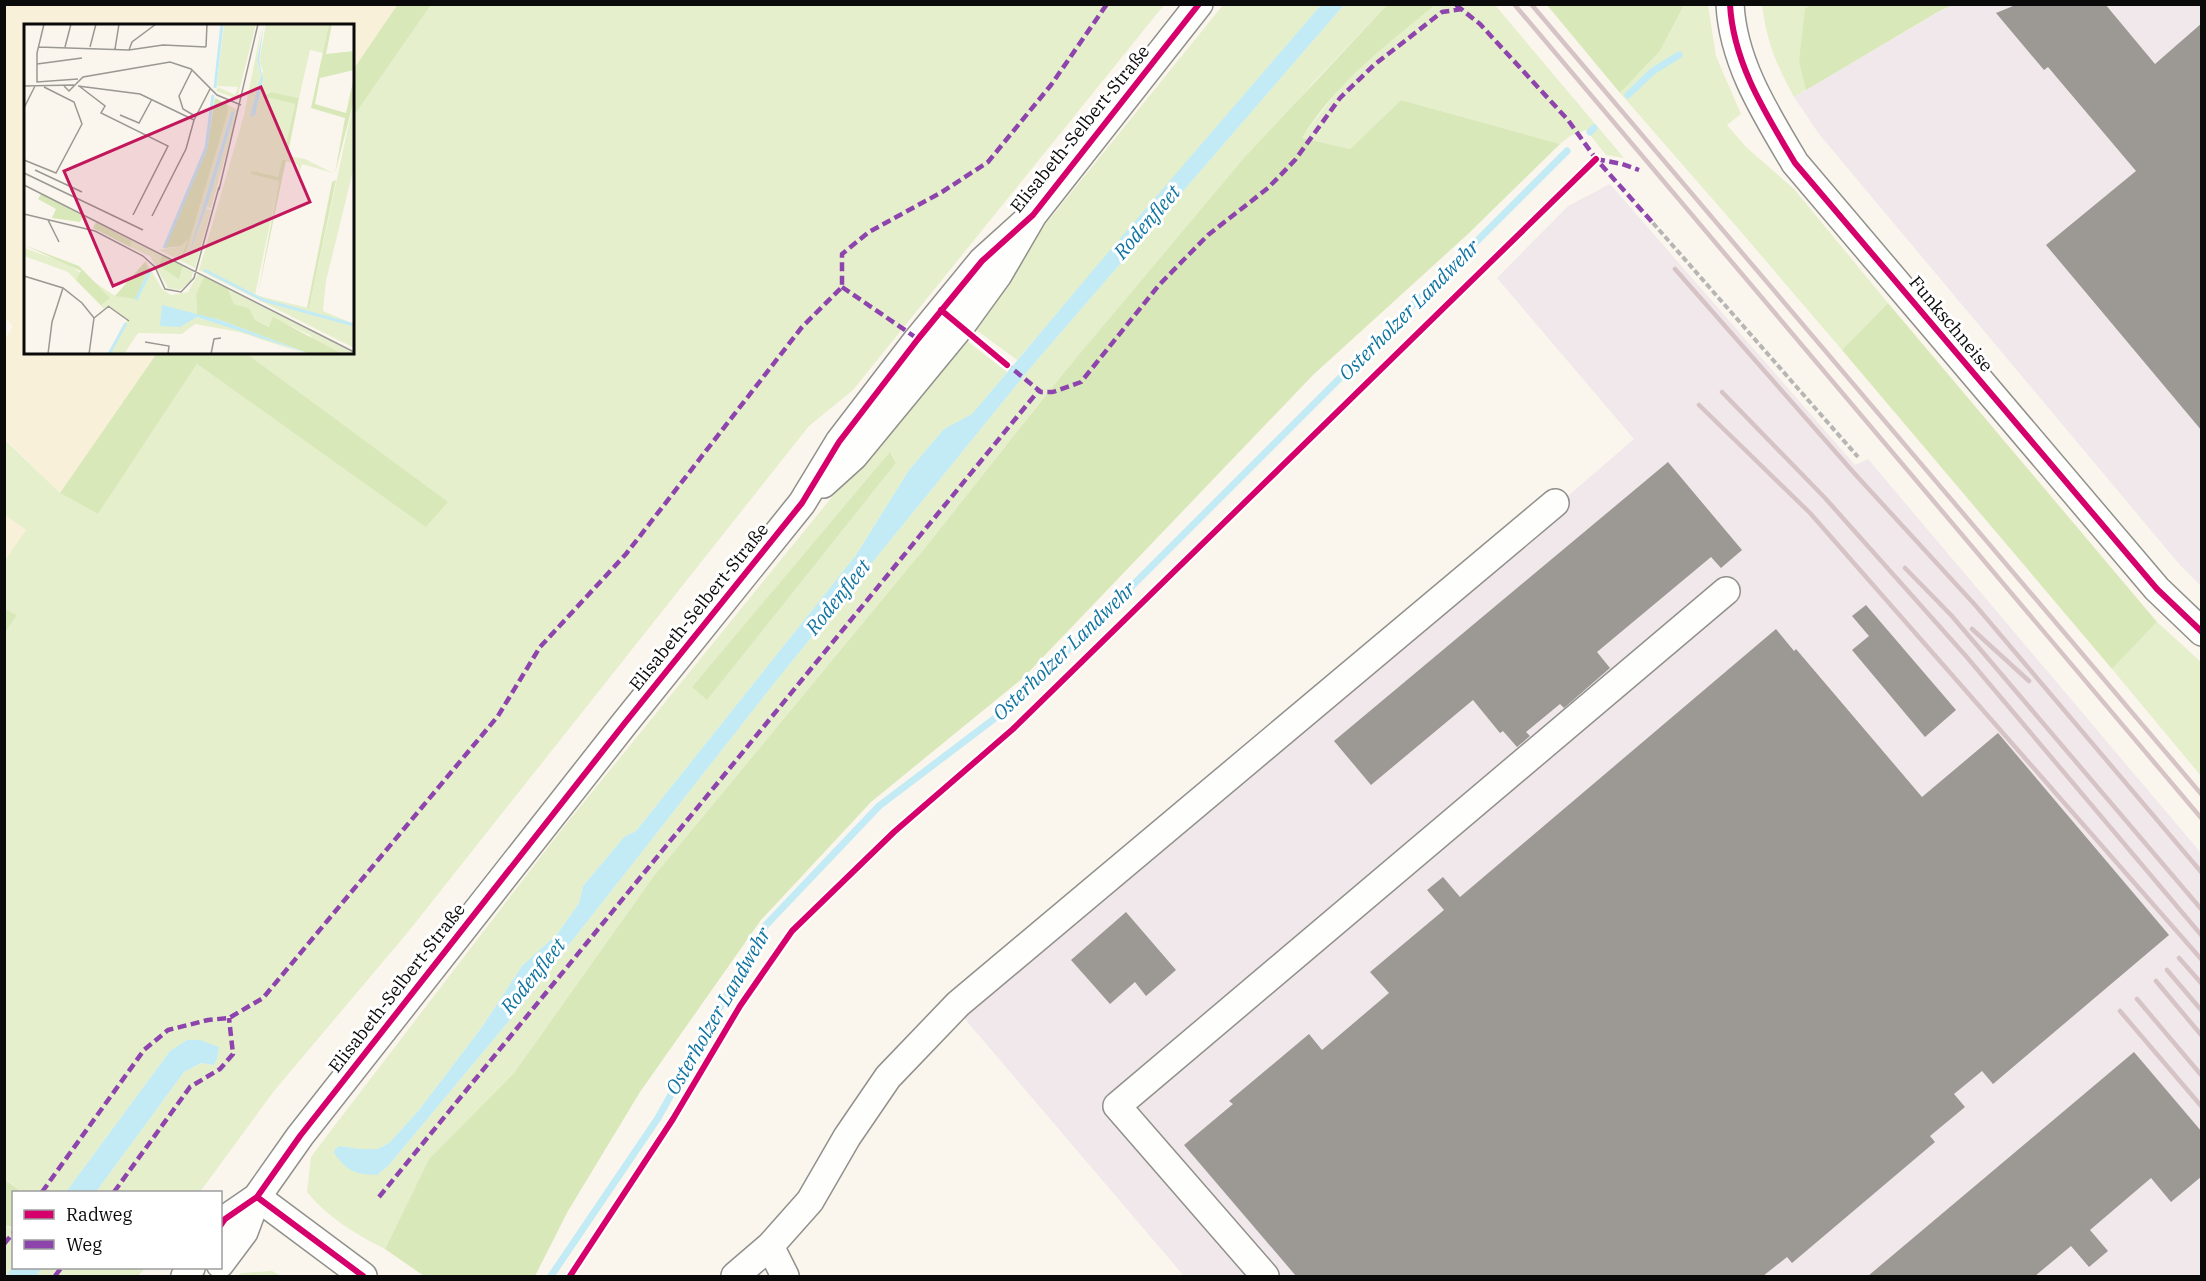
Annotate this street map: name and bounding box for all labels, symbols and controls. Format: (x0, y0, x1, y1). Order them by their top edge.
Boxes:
inset map (24, 24, 354, 354)
street label: Elisabeth-Selbert-Straße (1005, 40, 1154, 217)
water label: Rodenfleet (1106, 178, 1187, 265)
water label: Osterholzer Landwehr (1332, 232, 1486, 386)
street label: Funkschneise (1904, 271, 1998, 376)
street label: Elisabeth-Selbert-Straße (624, 518, 773, 695)
water label: Rodenfleet (798, 553, 877, 641)
water label: Osterholzer Landwehr (986, 574, 1142, 726)
street label: Elisabeth-Selbert-Straße (323, 898, 470, 1077)
water label: Osterholzer Landwehr (659, 921, 777, 1099)
water label: Rodenfleet (493, 932, 572, 1020)
legend (12, 1191, 222, 1269)
text: Radweg (66, 1203, 132, 1226)
text: Weg (66, 1233, 102, 1256)

